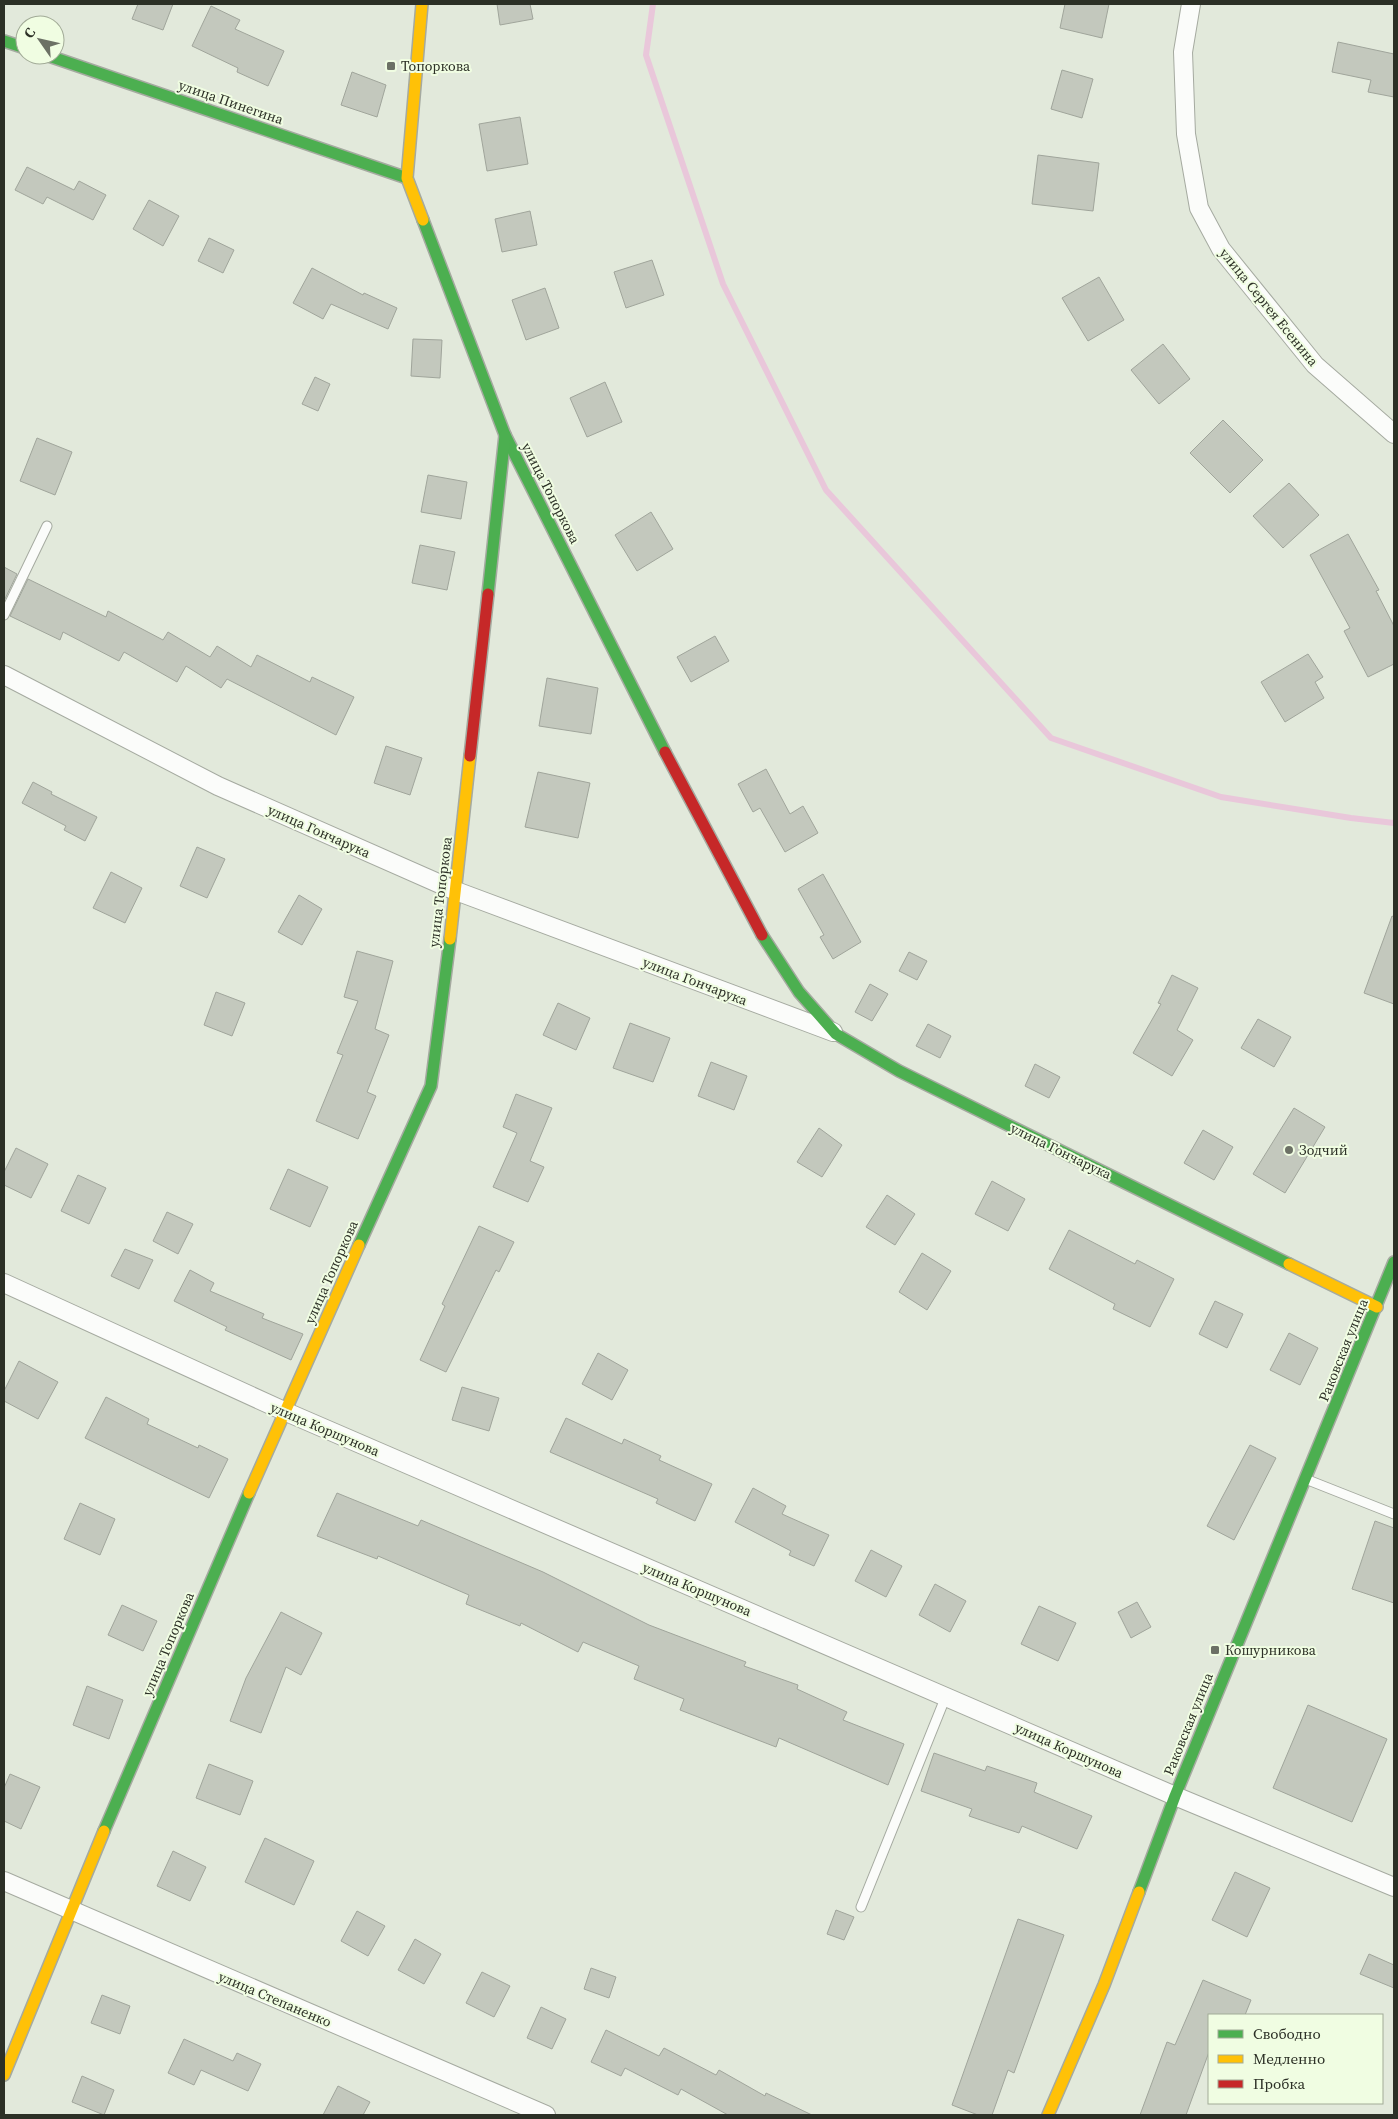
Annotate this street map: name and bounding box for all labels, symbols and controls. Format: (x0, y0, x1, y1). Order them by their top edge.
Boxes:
north arrow (15, 15, 65, 65)
text: С (18, 23, 40, 42)
place label: Топоркова (401, 56, 471, 76)
marker: Топоркова (385, 60, 397, 72)
street label: улица Пинегина (176, 75, 287, 130)
street label: улица Сергея Есенина (1215, 244, 1324, 371)
street label: улица Топоркова (517, 439, 586, 548)
street label: улица Гончарука (264, 799, 374, 863)
street label: улица Топоркова (423, 835, 457, 948)
street label: улица Гончарука (640, 952, 751, 1010)
street label: улица Гончарука (1007, 1118, 1116, 1185)
place label: Зодчий (1299, 1140, 1348, 1160)
marker: Зодчий (1283, 1144, 1295, 1156)
street label: улица Топоркова (299, 1216, 363, 1327)
street label: Раковская улица (1313, 1295, 1373, 1404)
street label: улица Коршунова (267, 1397, 383, 1461)
street label: улица Коршунова (639, 1557, 755, 1621)
street label: улица Топоркова (137, 1588, 199, 1699)
place label: Кошурникова (1225, 1640, 1317, 1660)
marker: Кошурникова (1209, 1644, 1221, 1656)
street label: Раковская улица (1158, 1669, 1218, 1778)
street label: улица Коршунова (1012, 1717, 1127, 1783)
street label: улица Степаненко (215, 1966, 335, 2032)
legend (1208, 2014, 1383, 2104)
text: Свободно (1253, 2023, 1321, 2044)
text: Медленно (1253, 2048, 1325, 2069)
text: Пробка (1253, 2073, 1305, 2094)

